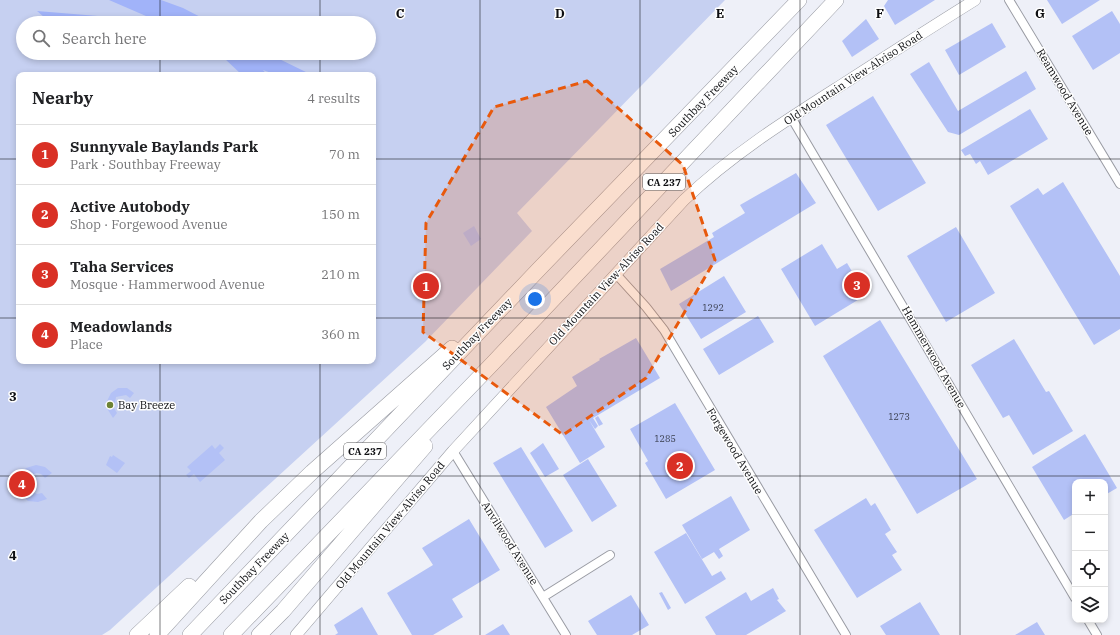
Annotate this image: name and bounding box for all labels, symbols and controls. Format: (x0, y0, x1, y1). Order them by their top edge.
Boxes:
text: C (396, 5, 405, 22)
text: D (555, 5, 565, 22)
text: E (716, 5, 724, 22)
text: F (876, 5, 884, 22)
text: G (1035, 5, 1045, 22)
search box (16, 16, 376, 60)
icon: search (30, 27, 52, 49)
street label: Old Mountain View-Alviso Road (781, 28, 925, 128)
text: Search here (62, 29, 147, 48)
street label: Reamwood Avenue (1034, 46, 1096, 138)
street label: Southbay Freeway (665, 62, 741, 140)
text: Nearby (32, 87, 93, 109)
text: 4 results (307, 90, 360, 107)
text: Sunnyvale Baylands Park (70, 137, 258, 156)
text: 1 (41, 146, 49, 163)
text: 70 m (329, 146, 360, 163)
text: Park · Southbay Freeway (70, 156, 221, 173)
road number: CA 237 (643, 174, 685, 190)
text: Active Autobody (70, 197, 190, 216)
text: 2 (41, 206, 49, 223)
text: 150 m (321, 206, 360, 223)
text: Shop · Forgewood Avenue (70, 216, 228, 233)
street label: Old Mountain View-Alviso Road (545, 220, 667, 348)
text: Taha Services (70, 257, 174, 276)
text: 3 (41, 266, 49, 283)
text: 210 m (321, 266, 360, 283)
pin: 3 (844, 270, 870, 300)
pin: 1 (413, 271, 439, 301)
text: Mosque · Hammerwood Avenue (70, 276, 265, 293)
your location (525, 289, 545, 309)
street label: Southbay Freeway (439, 295, 515, 373)
house number: 1292 (702, 302, 724, 313)
street label: Hammerwood Avenue (899, 303, 969, 411)
text: Meadowlands (70, 317, 172, 336)
text: 4 (41, 326, 49, 343)
text: 360 m (321, 326, 360, 343)
text: Place (70, 336, 103, 353)
text: 3 (9, 388, 17, 405)
place label: Bay Breeze (118, 398, 175, 412)
marker: Bay Breeze (105, 400, 115, 410)
street label: Forgewood Avenue (704, 405, 766, 497)
house number: 1273 (888, 411, 910, 422)
house number: 1285 (654, 433, 676, 444)
road number: CA 237 (344, 443, 386, 459)
pin: 2 (667, 451, 693, 481)
street label: Old Mountain View-Alviso Road (332, 458, 448, 592)
pin: 4 (9, 469, 35, 499)
map controls (1072, 479, 1108, 623)
button: + (1072, 479, 1108, 515)
street label: Anvilwood Avenue (479, 499, 541, 588)
button: − (1072, 515, 1108, 551)
street label: Southbay Freeway (216, 529, 292, 607)
text: 4 (9, 547, 17, 564)
button: locate (1072, 551, 1108, 587)
button: layers (1072, 587, 1108, 623)

